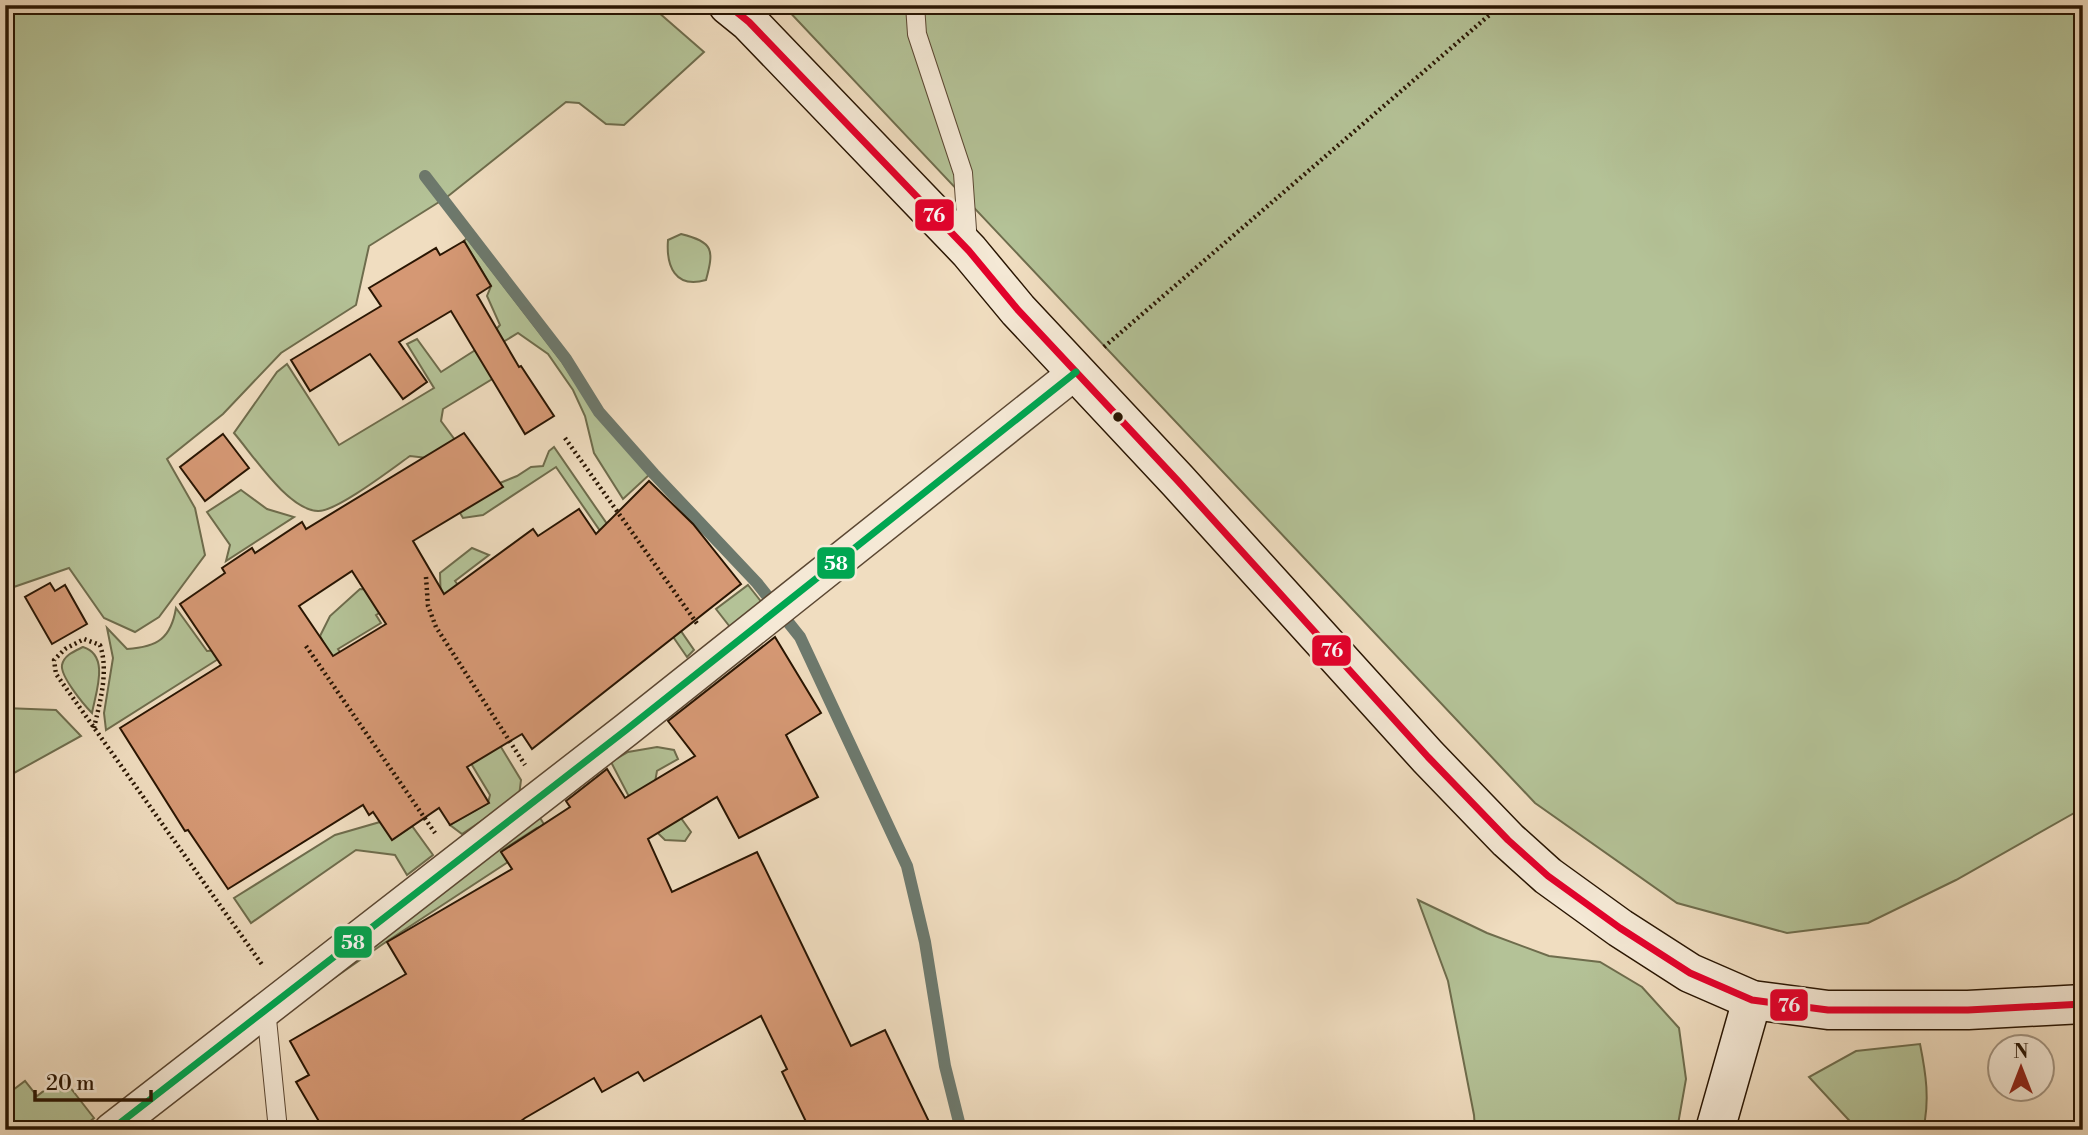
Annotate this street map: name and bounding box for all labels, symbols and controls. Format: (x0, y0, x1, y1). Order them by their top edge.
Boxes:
line badge: 76 (914, 198, 955, 232)
text: 76 (923, 204, 945, 228)
unlabelled marker (1111, 410, 1125, 424)
line badge: 58 (816, 546, 856, 580)
text: 58 (824, 552, 848, 576)
line badge: 76 (1311, 634, 1352, 667)
text: 76 (1321, 639, 1343, 663)
line badge: 58 (333, 925, 373, 959)
text: 58 (341, 931, 365, 955)
line badge: 76 (1769, 988, 1809, 1022)
text: 76 (1778, 994, 1800, 1018)
north arrow (1986, 1034, 2056, 1104)
text: N (2013, 1040, 2029, 1064)
scale bar (35, 1058, 150, 1102)
text: 20 m (46, 1071, 95, 1097)

